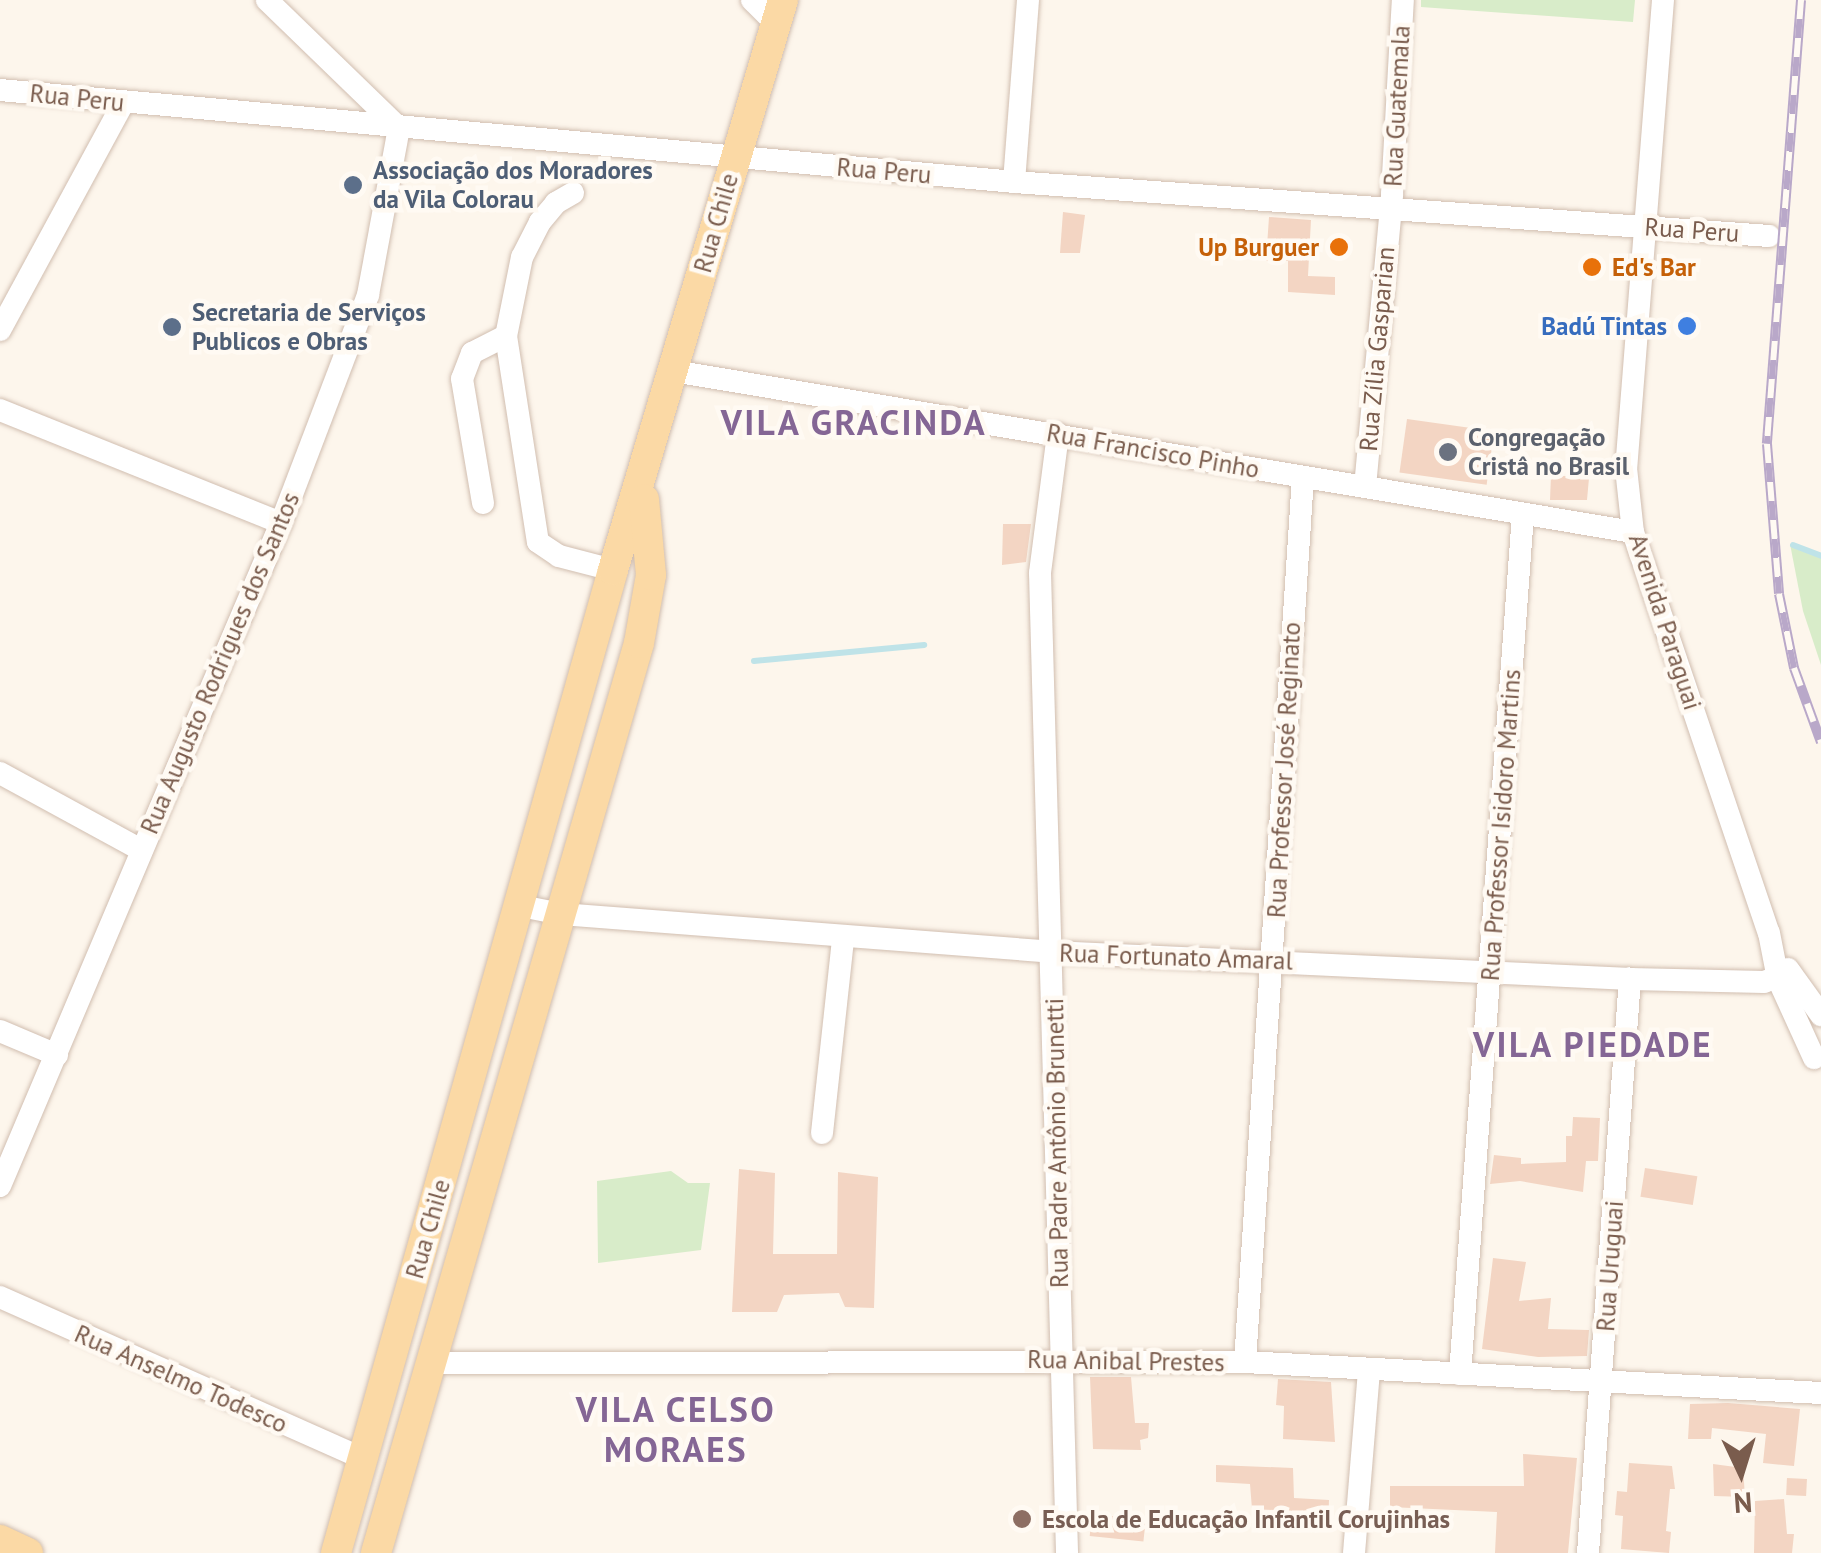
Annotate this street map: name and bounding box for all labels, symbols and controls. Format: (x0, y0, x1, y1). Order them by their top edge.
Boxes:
street label: Rua Guatemala (1378, 25, 1416, 187)
street label: Rua Peru (28, 78, 126, 118)
street label: Rua Peru (835, 152, 933, 190)
place label: Associação dos Moradores da Vila Colorau (373, 156, 653, 215)
street label: Rua Chile (688, 170, 744, 276)
marker: Associação dos Moradores da Vila Colorau (342, 174, 364, 196)
street label: Rua Peru (1644, 212, 1740, 248)
place label: Up Burguer (1198, 232, 1319, 262)
marker: Up Burguer (1328, 236, 1350, 258)
street label: Rua Zília Gasparian (1353, 245, 1401, 453)
place label: Ed's Bar (1612, 252, 1696, 282)
marker: Ed's Bar (1581, 256, 1603, 278)
place label: Secretaria de Serviços Publicos e Obras (192, 298, 426, 357)
place label: Badú Tintas (1540, 311, 1667, 341)
marker: Badú Tintas (1676, 315, 1698, 337)
marker: Secretaria de Serviços Publicos e Obras (161, 316, 183, 338)
district label: VILA GRACINDA (720, 401, 988, 443)
street label: Rua Francisco Pinho (1044, 418, 1262, 484)
place label: Congregação Cristâ no Brasil (1468, 423, 1629, 482)
marker: Congregação Cristâ no Brasil (1437, 441, 1459, 463)
street label: Rua Augusto Rodrigues dos Santos (134, 487, 306, 839)
street label: Avenida Paraguai (1622, 530, 1708, 714)
street label: Rua Professor José Reginato (1261, 621, 1307, 919)
street label: Rua Professor Isidoro Martins (1475, 668, 1527, 982)
street label: Rua Fortunato Amaral (1058, 938, 1294, 976)
street label: Rua Padre Antônio Brunetti (1039, 997, 1075, 1289)
district label: VILA PIEDADE (1472, 1023, 1714, 1065)
street label: Rua Chile (400, 1176, 456, 1282)
street label: Rua Uruguai (1590, 1199, 1630, 1333)
street label: Rua Anselmo Todesco (69, 1318, 293, 1440)
street label: Rua Anibal Prestes (1027, 1344, 1225, 1378)
district label: VILA CELSO MORAES (575, 1388, 777, 1470)
north arrow (1691, 1423, 1791, 1523)
text: N (1733, 1484, 1754, 1523)
place label: Escola de Educação Infantil Corujinhas (1042, 1504, 1450, 1534)
marker: Escola de Educação Infantil Corujinhas (1011, 1508, 1033, 1530)

